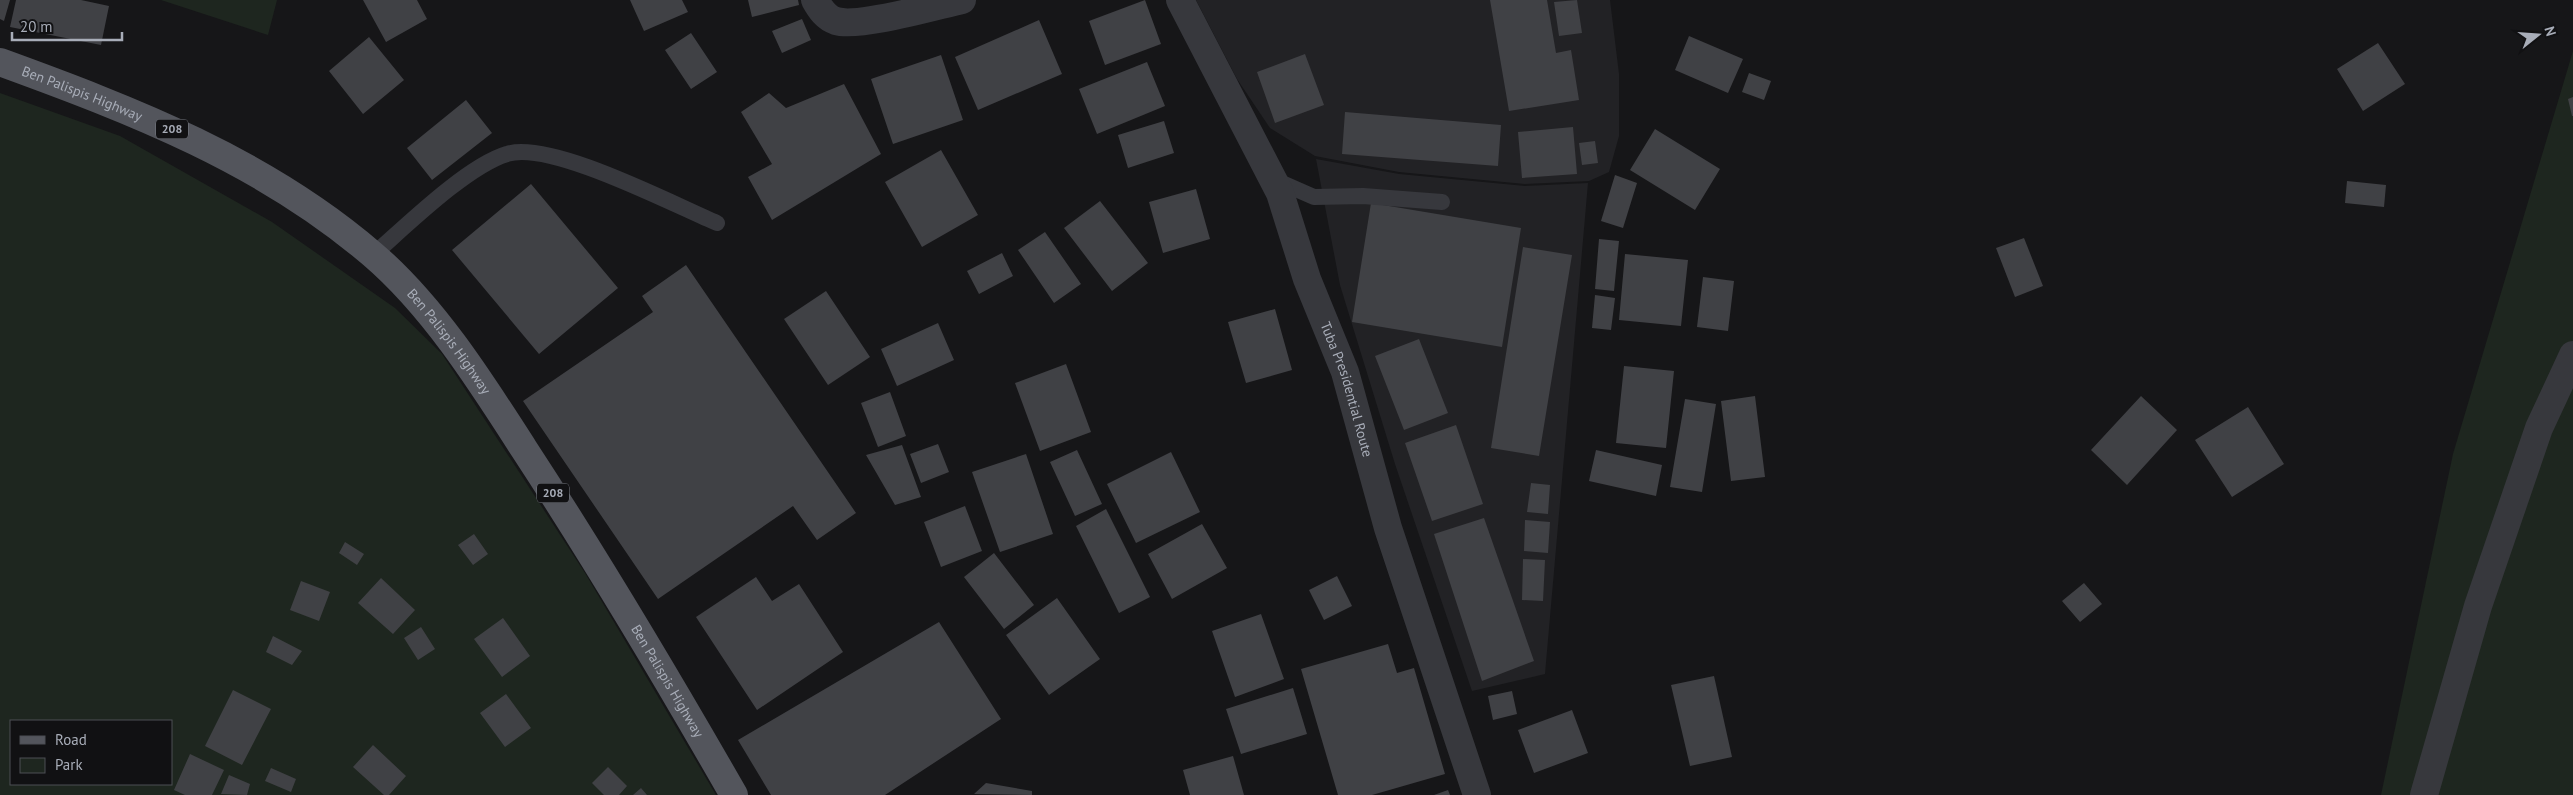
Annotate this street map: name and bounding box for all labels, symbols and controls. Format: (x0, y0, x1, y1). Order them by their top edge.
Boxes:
scale bar (12, 10, 122, 42)
north arrow (2513, 10, 2563, 60)
text: 20 m (20, 17, 53, 36)
text: N (2540, 24, 2560, 38)
street label: Ben Palispis Highway (19, 62, 146, 125)
road number: 208 (156, 120, 188, 138)
street label: Ben Palispis Highway (403, 285, 495, 398)
street label: Tuba Presidential Route (1316, 319, 1377, 459)
road number: 208 (537, 483, 569, 502)
street label: Ben Palispis Highway (627, 621, 708, 741)
legend (10, 720, 172, 785)
text: Road (55, 730, 87, 749)
text: Park (55, 755, 83, 774)

